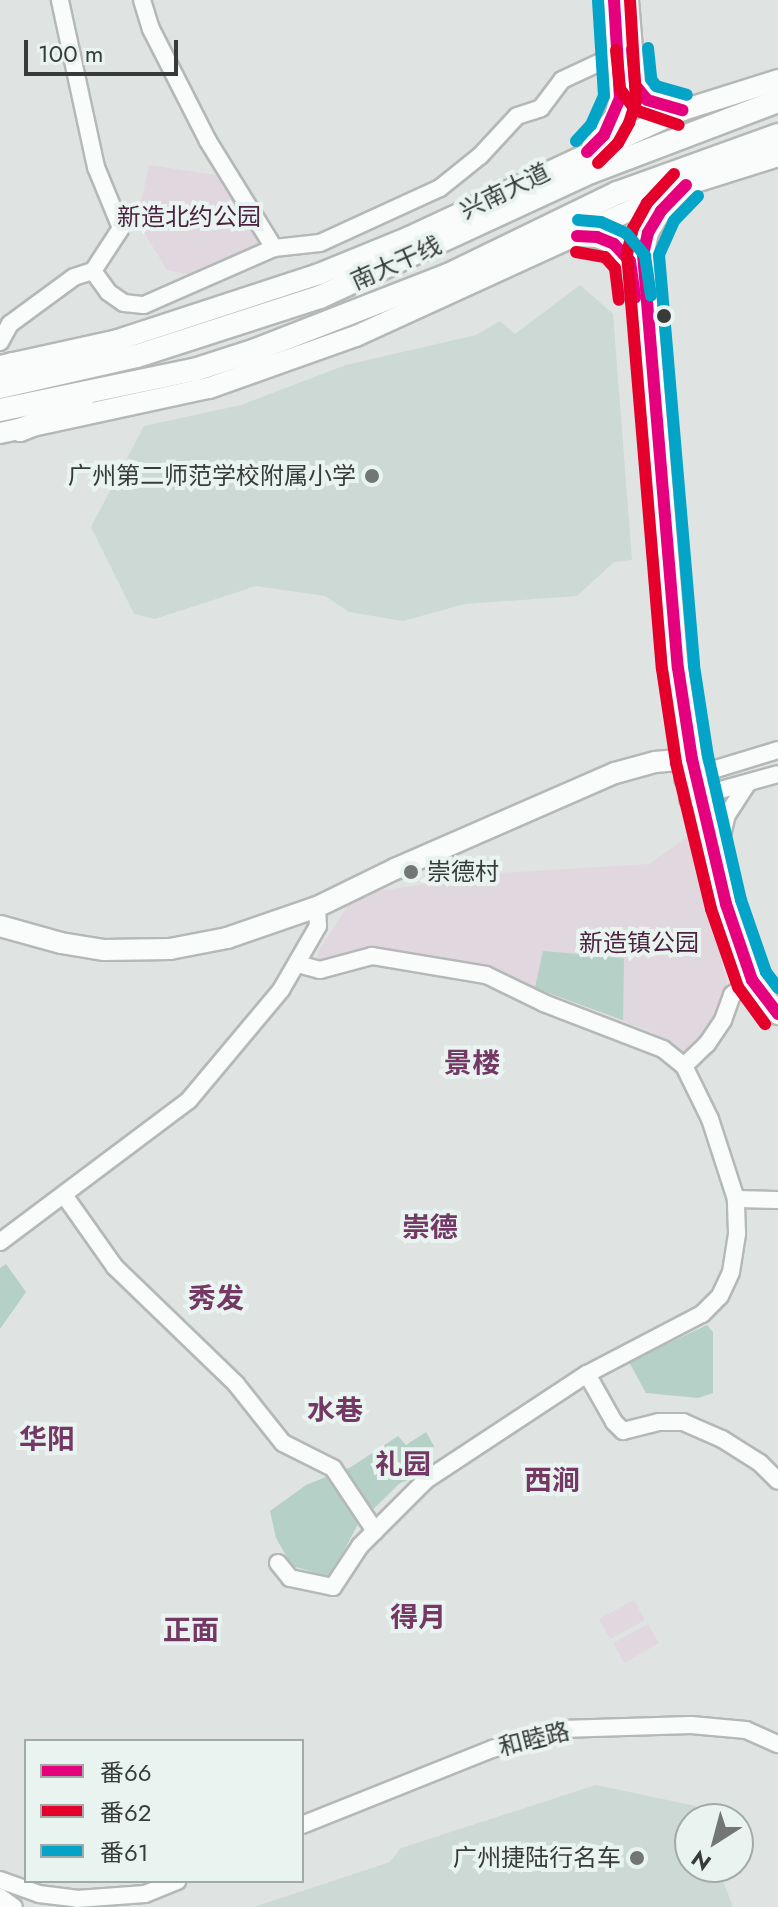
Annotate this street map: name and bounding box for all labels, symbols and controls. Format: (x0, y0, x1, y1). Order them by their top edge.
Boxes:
scale bar (28, 24, 182, 74)
text: 100 m (38, 36, 104, 71)
street label: 兴南大道 (456, 157, 554, 225)
park label: 新造北约公园 (117, 203, 261, 231)
street label: 南大干线 (346, 230, 446, 296)
unlabelled marker (656, 308, 672, 324)
place label: 广州第二师范学校附属小学 (68, 462, 356, 490)
marker: 广州第二师范学校附属小学 (363, 467, 381, 485)
place label: 崇德村 (427, 858, 499, 886)
marker: 崇德村 (402, 863, 420, 881)
park label: 新造镇公园 (579, 929, 699, 957)
district label: 景楼 (444, 1047, 500, 1081)
district label: 崇德 (402, 1211, 458, 1245)
district label: 秀发 (188, 1282, 244, 1316)
district label: 水巷 (307, 1394, 363, 1428)
district label: 华阳 (19, 1423, 75, 1457)
district label: 礼园 (375, 1448, 431, 1482)
district label: 西涧 (524, 1464, 580, 1498)
district label: 得月 (390, 1601, 446, 1635)
district label: 正面 (163, 1614, 219, 1648)
street label: 和睦路 (496, 1716, 572, 1762)
legend (24, 1739, 304, 1883)
text: 番66 (100, 1755, 152, 1790)
text: 番62 (100, 1795, 151, 1830)
north arrow (674, 1803, 754, 1883)
text: 番61 (100, 1835, 149, 1870)
text: N (685, 1843, 718, 1879)
place label: 广州捷陆行名车 (453, 1844, 621, 1872)
marker: 广州捷陆行名车 (628, 1849, 646, 1867)

